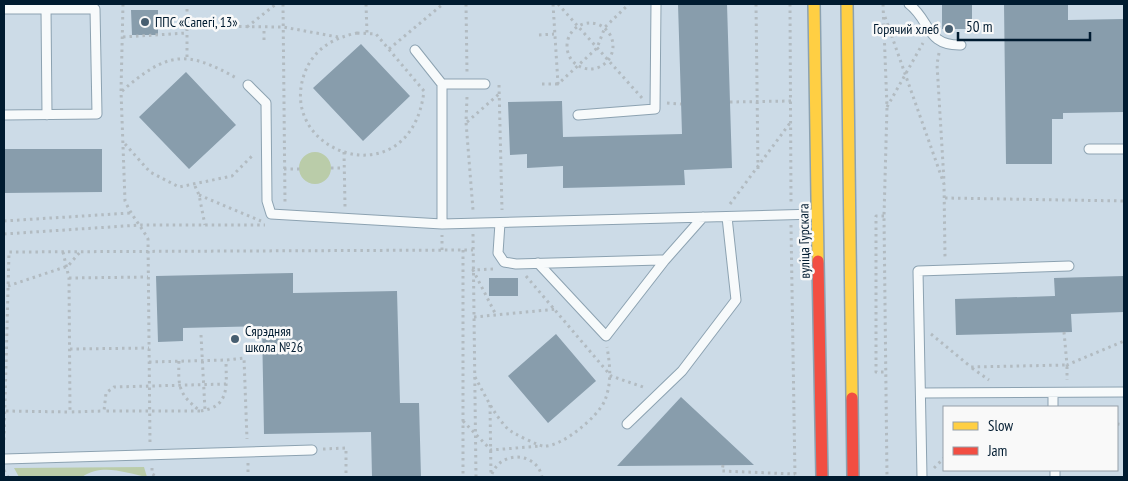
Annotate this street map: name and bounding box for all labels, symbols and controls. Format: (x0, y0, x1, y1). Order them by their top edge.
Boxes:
scale bar (958, 10, 1090, 42)
place label: ППС «Сапегі, 13» (155, 13, 238, 31)
marker: ППС «Сапегі, 13» (139, 16, 151, 28)
text: 50 m (966, 17, 992, 36)
place label: Горячий хлеб (873, 20, 939, 38)
marker: Горячий хлеб (943, 23, 955, 35)
street label: вуліца Гурскага (794, 203, 814, 279)
place label: Сярэдняя школа №26 (245, 322, 303, 356)
marker: Сярэдняя школа №26 (229, 333, 241, 345)
legend (943, 406, 1118, 471)
text: Slow (988, 416, 1013, 435)
text: Jam (987, 441, 1007, 460)

